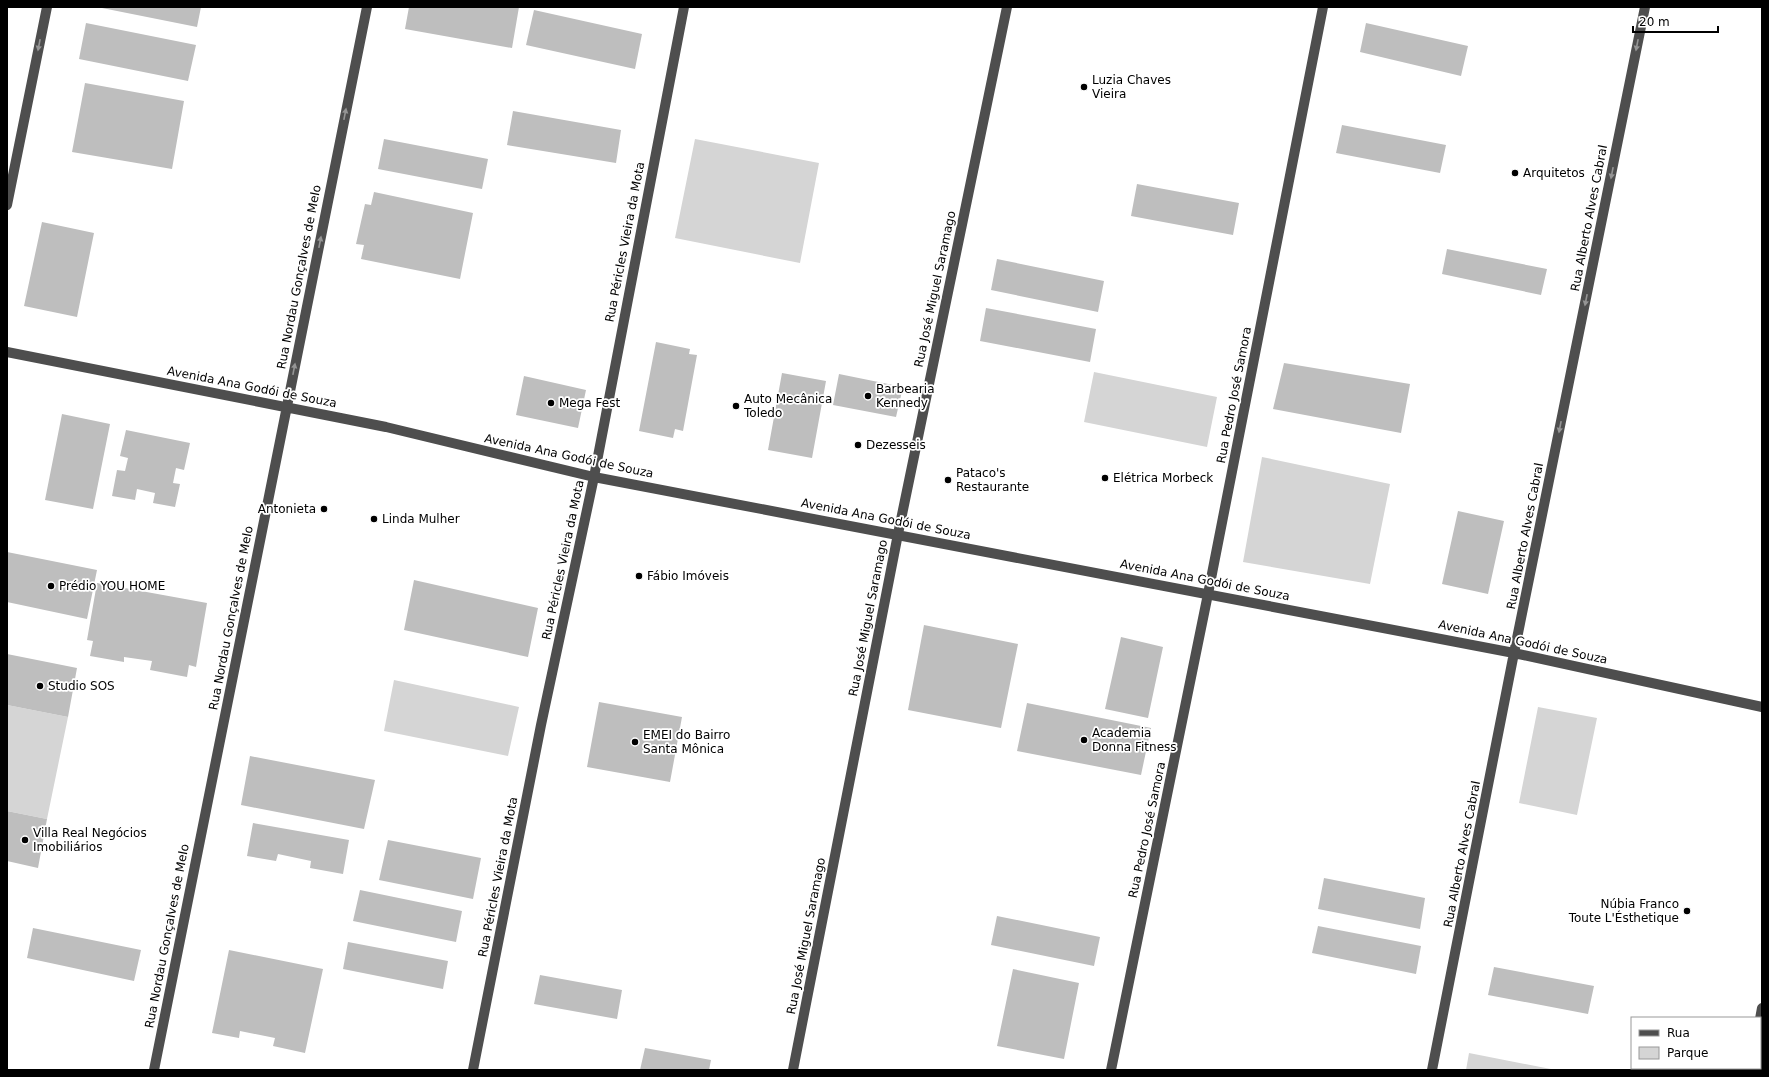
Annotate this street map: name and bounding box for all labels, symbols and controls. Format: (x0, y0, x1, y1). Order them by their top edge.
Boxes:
scale bar (1633, 8, 1718, 34)
text: 20 m (1639, 15, 1670, 29)
one-way arrow (36, 39, 42, 51)
one-way arrow (1634, 39, 1640, 51)
place label: Luzia Chaves Vieira (1092, 73, 1171, 101)
marker: Luzia Chaves Vieira (1079, 82, 1089, 92)
one-way arrow (343, 108, 349, 120)
street label: Rua Alberto Alves Cabral (1568, 144, 1610, 292)
street label: Rua Péricles Vieira da Mota (603, 161, 647, 323)
place label: Arquitetos (1523, 166, 1585, 180)
one-way arrow (1608, 166, 1614, 179)
marker: Arquitetos (1510, 168, 1520, 178)
street label: Rua Nordau Gonçalves de Melo (274, 184, 324, 370)
street label: Rua José Miguel Saramago (912, 209, 958, 369)
one-way arrow (317, 235, 323, 248)
one-way arrow (1582, 294, 1588, 306)
street label: Rua Pedro José Samora (1214, 326, 1254, 464)
one-way arrow (291, 363, 297, 375)
street label: Avenida Ana Godói de Souza (166, 364, 338, 410)
place label: Barbearia Kennedy (876, 382, 935, 410)
marker: Barbearia Kennedy (863, 391, 873, 401)
place label: Auto Mecânica Toledo (743, 392, 832, 420)
place label: Mega Fest (559, 396, 620, 410)
marker: Mega Fest (546, 398, 556, 408)
marker: Auto Mecânica Toledo (731, 401, 741, 411)
one-way arrow (1556, 421, 1562, 434)
street label: Avenida Ana Godói de Souza (483, 431, 655, 481)
place label: Dezesseis (866, 438, 926, 452)
marker: Dezesseis (853, 440, 863, 450)
street label: Rua Alberto Alves Cabral (1504, 462, 1546, 610)
place label: Pataco's Restaurante (956, 466, 1029, 494)
place label: Elétrica Morbeck (1113, 471, 1213, 485)
marker: Elétrica Morbeck (1100, 473, 1110, 483)
marker: Pataco's Restaurante (943, 475, 953, 485)
street label: Rua Péricles Vieira da Mota (539, 479, 587, 641)
street label: Avenida Ana Godói de Souza (800, 496, 972, 542)
place label: Antonieta (258, 502, 316, 516)
marker: Antonieta (319, 504, 329, 514)
place label: Linda Mulher (382, 512, 460, 526)
marker: Linda Mulher (369, 514, 379, 524)
street label: Rua Nordau Gonçalves de Melo (206, 525, 256, 711)
street label: Rua José Miguel Saramago (846, 538, 890, 698)
street label: Avenida Ana Godói de Souza (1119, 557, 1291, 603)
place label: Fábio Imóveis (647, 569, 729, 583)
marker: Fábio Imóveis (634, 571, 644, 581)
place label: Prédio YOU HOME (59, 579, 165, 593)
marker: Prédio YOU HOME (46, 581, 56, 591)
street label: Avenida Ana Godói de Souza (1437, 617, 1609, 667)
place label: Studio SOS (48, 679, 115, 693)
marker: Studio SOS (35, 681, 45, 691)
place label: Academia Donna Fitness (1092, 726, 1177, 754)
place label: EMEI do Bairro Santa Mônica (643, 728, 730, 756)
marker: Academia Donna Fitness (1079, 735, 1089, 745)
marker: EMEI do Bairro Santa Mônica (630, 737, 640, 747)
street label: Rua Pedro José Samora (1126, 761, 1168, 899)
street label: Rua Alberto Alves Cabral (1441, 780, 1483, 928)
street label: Rua Péricles Vieira da Mota (476, 796, 520, 958)
place label: Villa Real Negócios Imobiliários (33, 826, 147, 854)
marker: Villa Real Negócios Imobiliários (20, 835, 30, 845)
street label: Rua Nordau Gonçalves de Melo (142, 843, 192, 1029)
street label: Rua José Miguel Saramago (784, 856, 828, 1016)
place label: Núbia Franco Toute L'Ésthetique (1568, 897, 1679, 925)
marker: Núbia Franco Toute L'Ésthetique (1682, 906, 1692, 916)
legend (1631, 1017, 1761, 1069)
text: Rua (1667, 1026, 1690, 1040)
text: Parque (1667, 1046, 1708, 1060)

